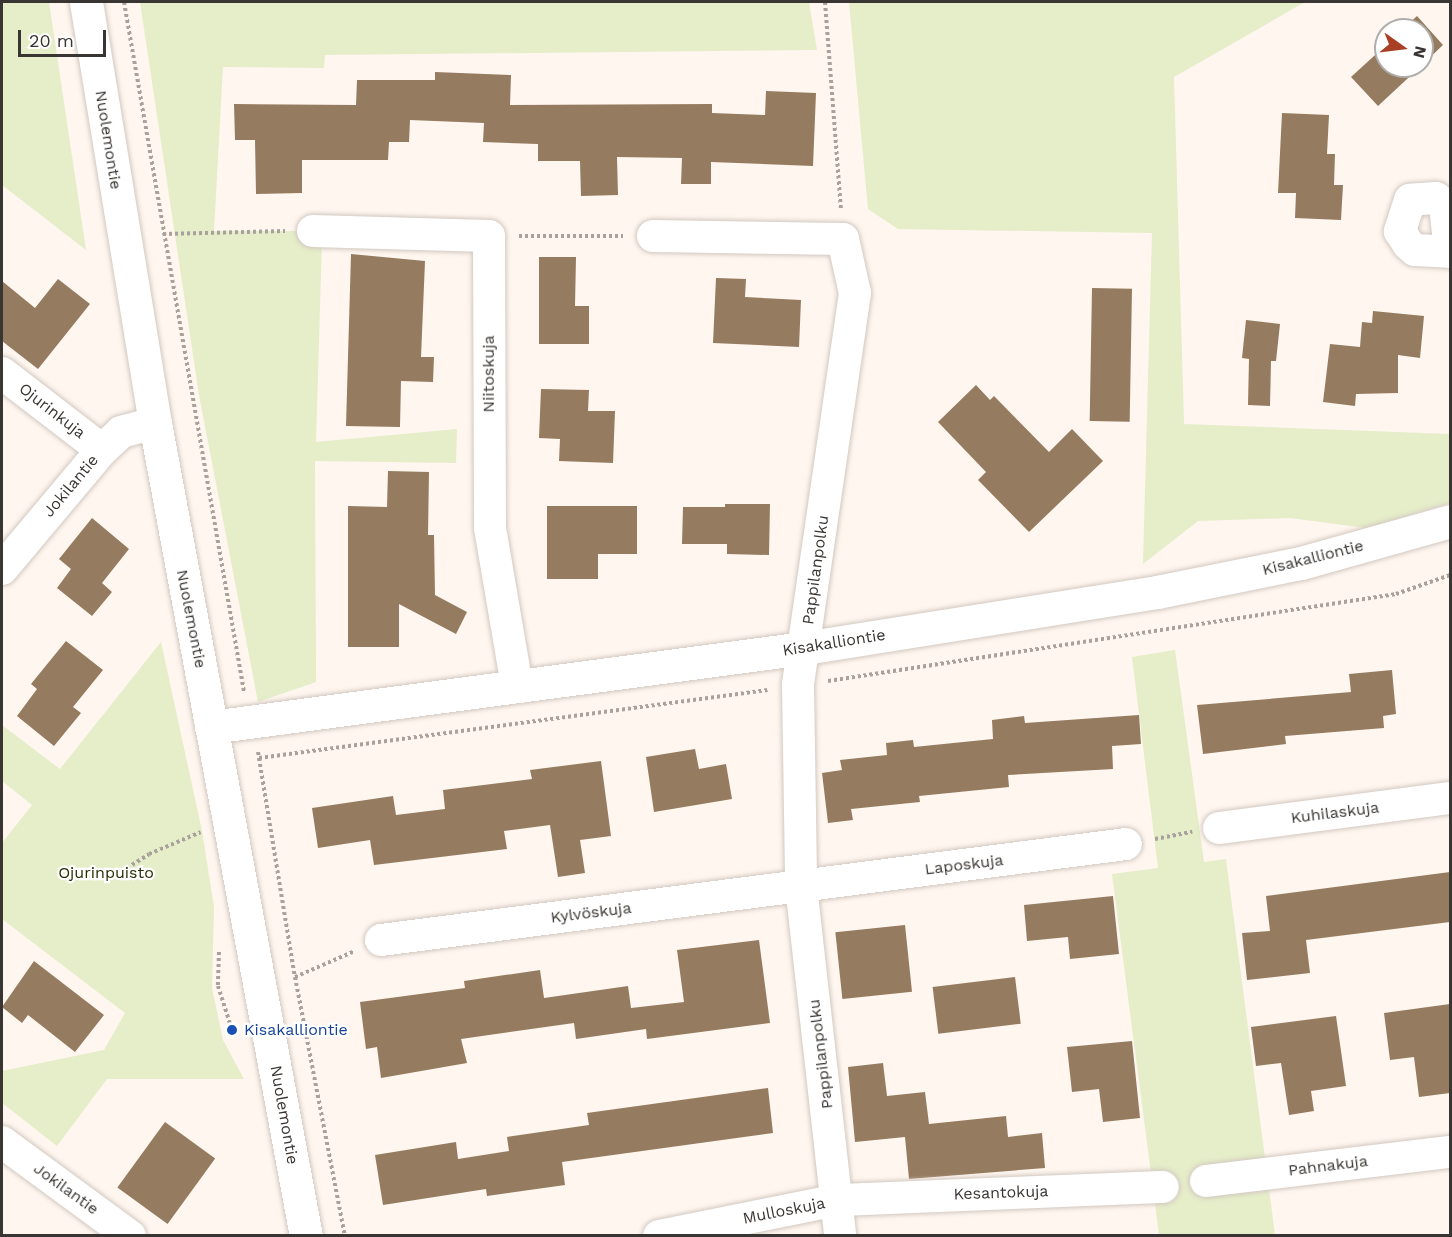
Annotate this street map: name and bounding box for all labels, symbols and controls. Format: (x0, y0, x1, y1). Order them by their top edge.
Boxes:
scale bar (21, 18, 110, 56)
north arrow (1374, 18, 1434, 78)
text: 20 m (29, 30, 74, 51)
text: N (1409, 44, 1431, 60)
street label: Nuolemontie (91, 89, 125, 191)
street label: Niitoskuja (479, 335, 499, 413)
street label: Ojurinkuja (15, 379, 89, 443)
street label: Jokilantie (39, 451, 103, 521)
street label: Pappilanpolku (799, 514, 833, 626)
street label: Kisakalliontie (1260, 536, 1366, 580)
street label: Nuolemontie (172, 568, 210, 670)
street label: Kisakalliontie (781, 625, 887, 661)
street label: Kuhilaskuja (1290, 798, 1380, 828)
street label: Laposkuja (924, 851, 1004, 879)
park label: Ojurinpuisto (58, 863, 154, 883)
street label: Kylvöskuja (550, 899, 632, 927)
street label: Pappilanpolku (805, 998, 837, 1110)
place label: Kisakalliontie (244, 1020, 348, 1040)
marker: Kisakalliontie (225, 1023, 239, 1037)
street label: Nuolemontie (266, 1064, 302, 1166)
street label: Pahnakuja (1287, 1152, 1369, 1180)
street label: Jokilantie (30, 1159, 102, 1219)
street label: Kesantokuja (953, 1182, 1049, 1204)
street label: Mulloskuja (741, 1194, 827, 1228)

